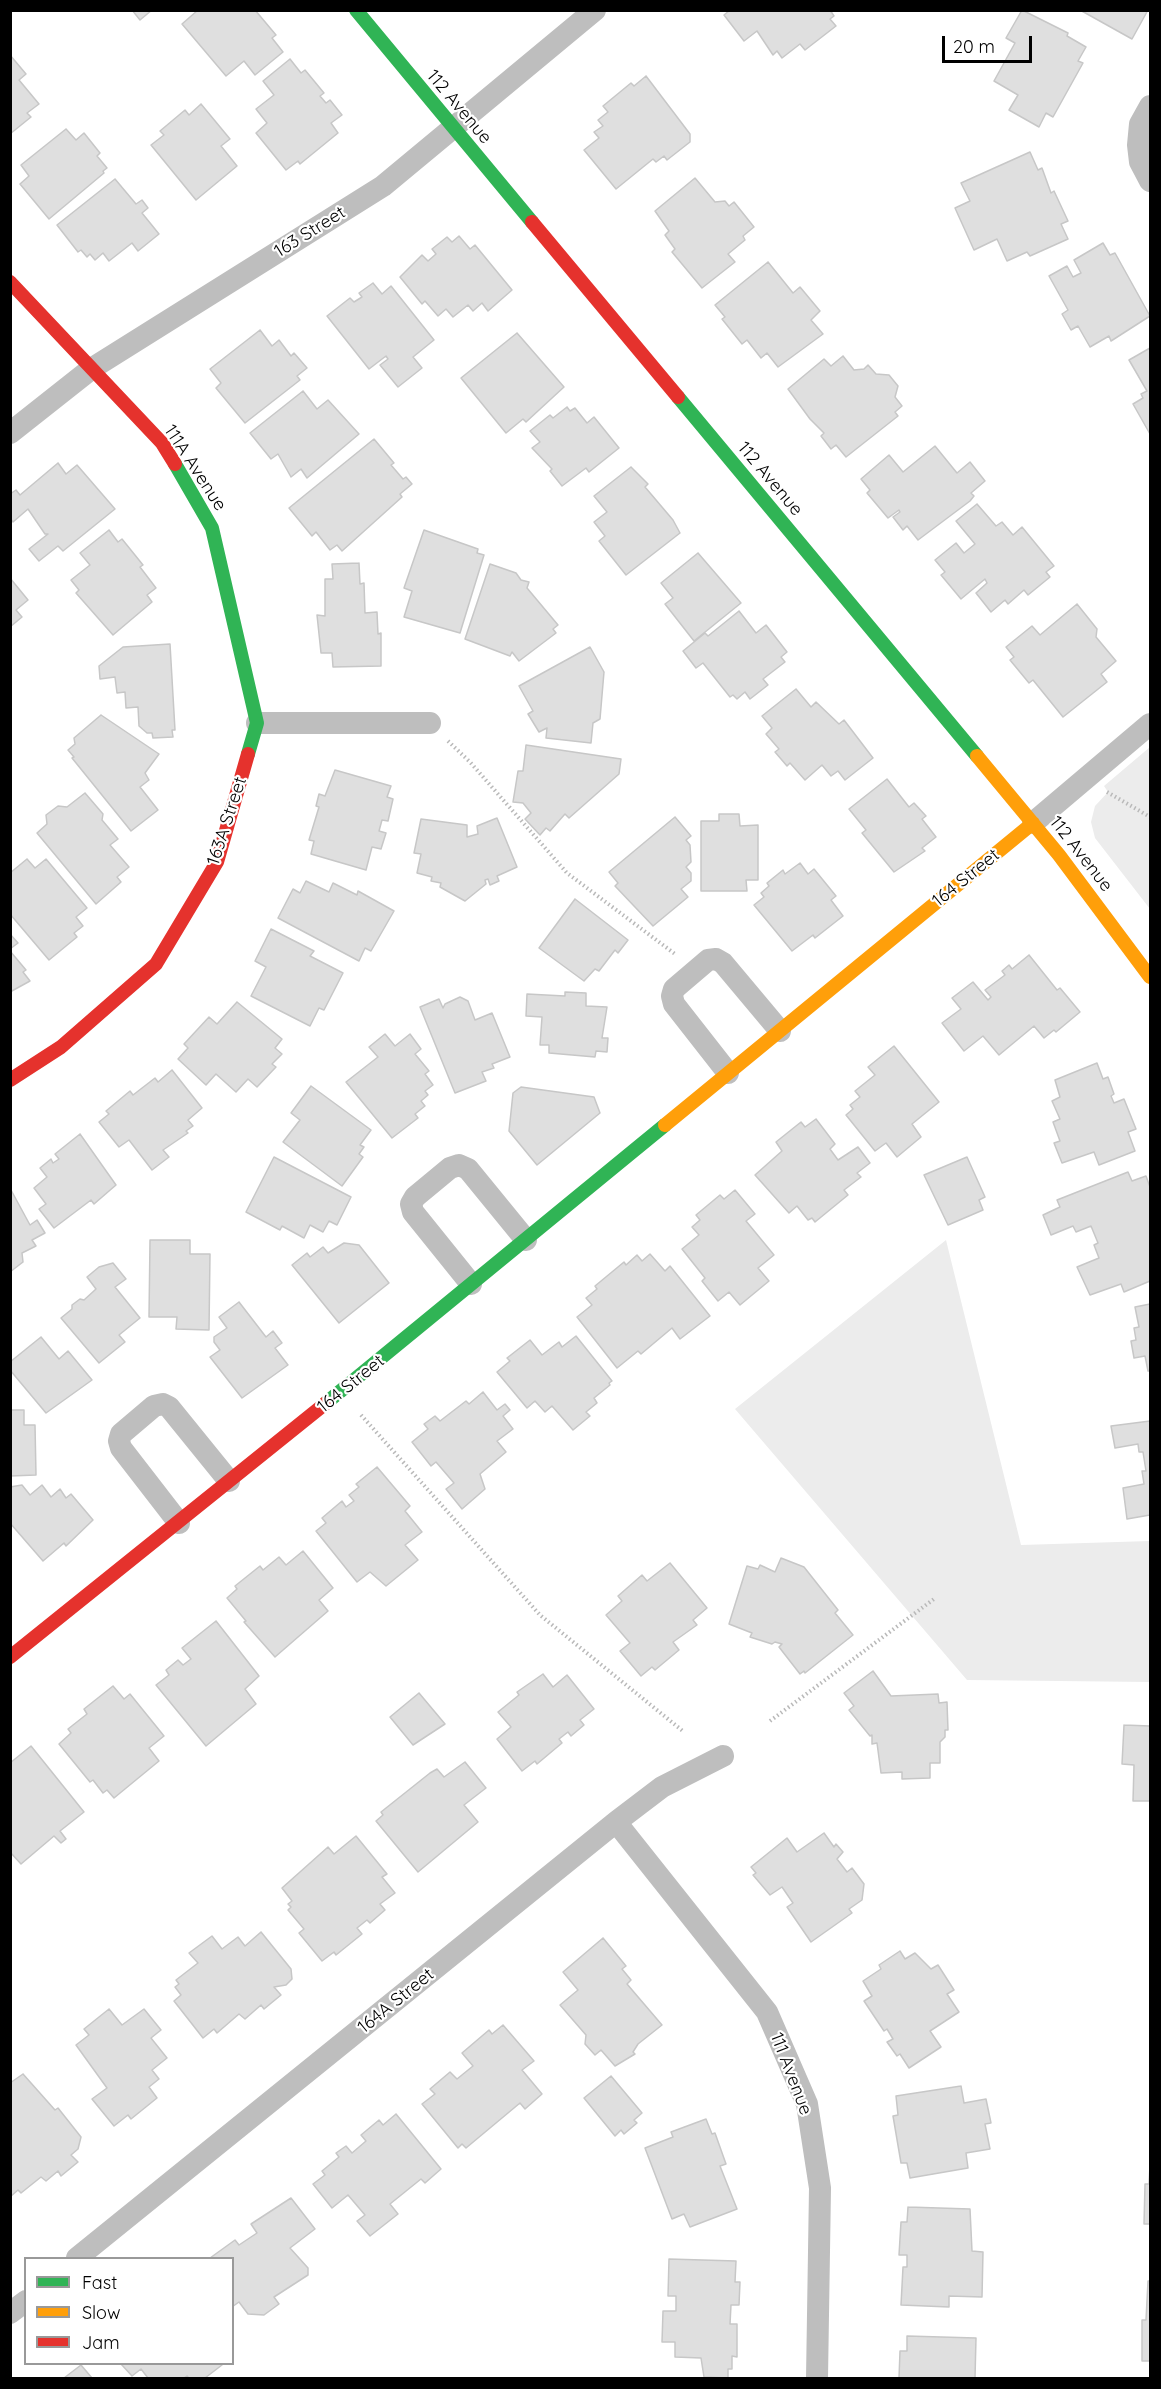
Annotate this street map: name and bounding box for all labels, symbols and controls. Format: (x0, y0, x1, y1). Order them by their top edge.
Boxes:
scale bar (945, 24, 1035, 62)
text: 20 m (953, 35, 995, 58)
street label: 112 Avenue (422, 66, 496, 148)
street label: 163 Street (270, 202, 350, 262)
street label: 111A Avenue (159, 421, 231, 515)
street label: 112 Avenue (733, 438, 807, 520)
street label: 163A Street (203, 774, 251, 868)
street label: 112 Avenue (1045, 812, 1117, 896)
street label: 164 Street (928, 844, 1004, 912)
street label: 164 Street (313, 1350, 389, 1418)
street label: 164A Street (354, 1964, 438, 2038)
street label: 111 Avenue (765, 2030, 817, 2118)
legend (24, 2257, 234, 2365)
text: Fast (82, 2271, 117, 2294)
text: Slow (82, 2301, 120, 2324)
text: Jam (82, 2331, 120, 2354)

